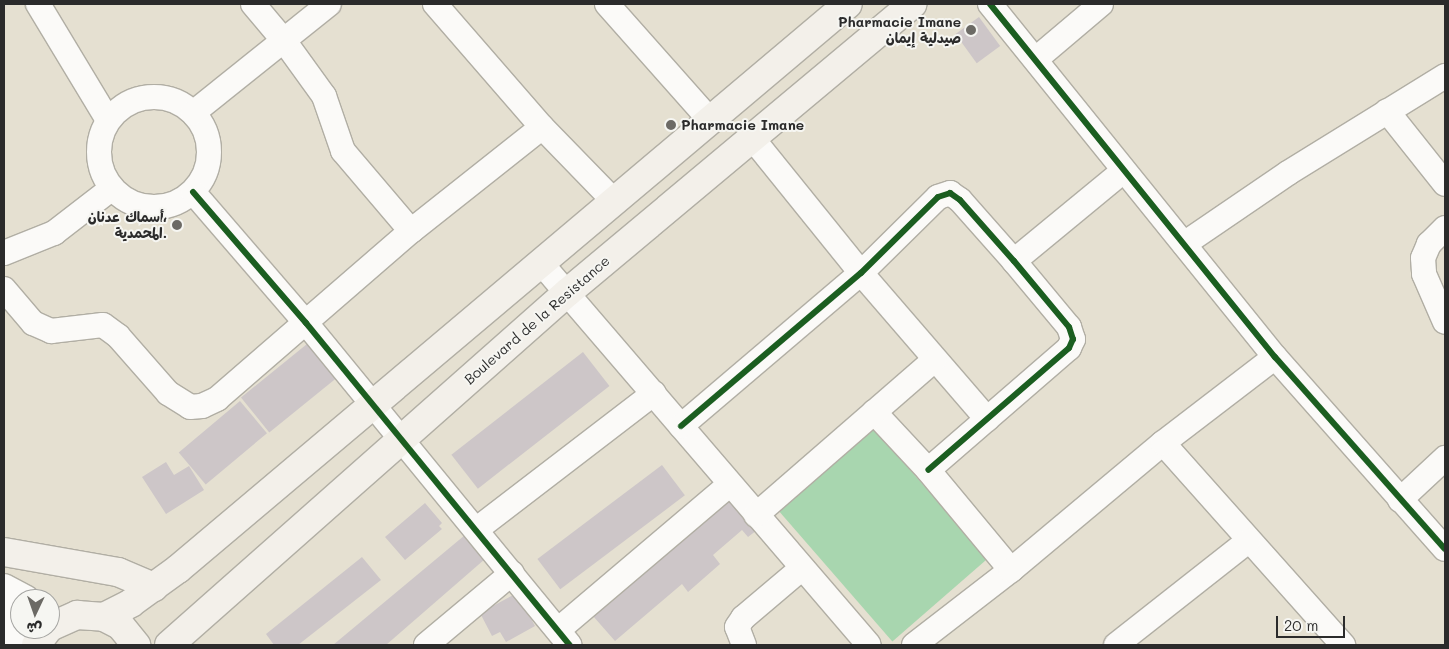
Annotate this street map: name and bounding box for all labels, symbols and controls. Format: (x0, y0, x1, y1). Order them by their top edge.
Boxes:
place label: Pharmacie Imane صيدلية إيمان (838, 14, 961, 46)
marker: Pharmacie Imane صيدلية إيمان (965, 24, 977, 36)
place label: Pharmacie Imane (681, 117, 804, 133)
marker: Pharmacie Imane (665, 119, 677, 131)
place label: أسماك عدنان، المحمدية. (88, 209, 167, 242)
marker: أسماك عدنان، المحمدية. (171, 219, 183, 231)
street label: Boulevard de la Resistance (461, 252, 613, 388)
north arrow (10, 589, 60, 639)
scale bar (1279, 606, 1348, 638)
text: 20 m (1284, 615, 1318, 635)
text: ش (26, 619, 42, 638)

